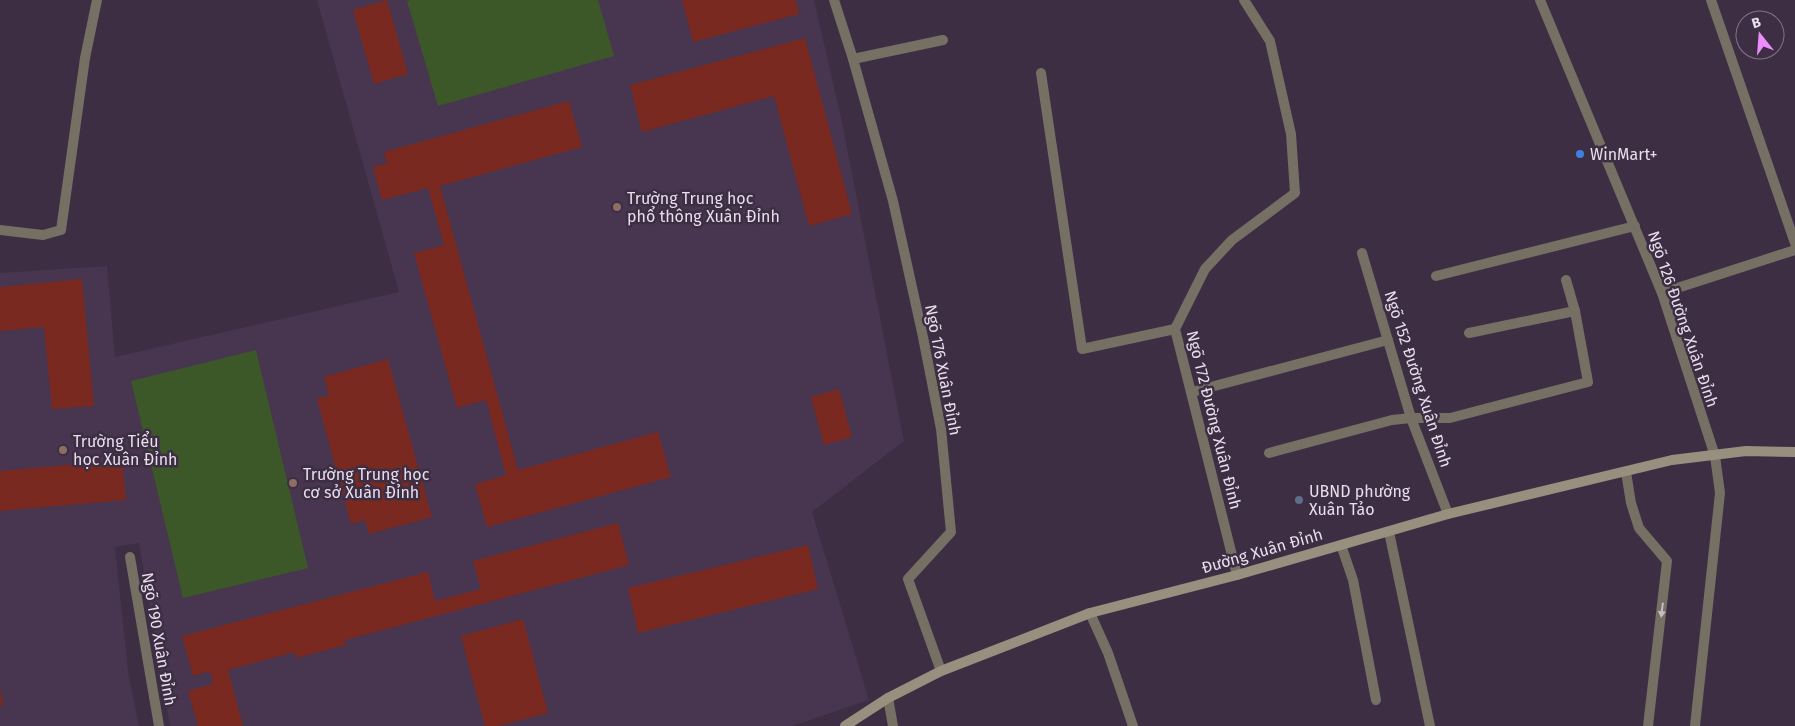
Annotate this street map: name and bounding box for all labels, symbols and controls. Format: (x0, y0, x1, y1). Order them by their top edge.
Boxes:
north arrow (1735, 10, 1785, 60)
text: B (1750, 14, 1763, 32)
place label: WinMart+ (1590, 145, 1658, 164)
marker: WinMart+ (1574, 148, 1586, 160)
place label: Trường Trung học phổ thông Xuân Đỉnh (627, 189, 780, 226)
marker: Trường Trung học phổ thông Xuân Đỉnh (611, 201, 623, 213)
street label: Ngõ 126 Đường Xuân Đỉnh (1644, 228, 1722, 410)
street label: Ngõ 152 Đường Xuân Đỉnh (1380, 288, 1456, 470)
street label: Ngõ 176 Xuân Đỉnh (921, 303, 965, 437)
street label: Ngõ 172 Đường Xuân Đỉnh (1183, 329, 1245, 511)
place label: Trường Tiểu học Xuân Đỉnh (73, 431, 178, 469)
marker: Trường Tiểu học Xuân Đỉnh (57, 444, 69, 456)
place label: Trường Trung học cơ sở Xuân Đỉnh (303, 465, 430, 502)
marker: Trường Trung học cơ sở Xuân Đỉnh (287, 477, 299, 489)
place label: UBND phường Xuân Tảo (1309, 482, 1411, 519)
marker: UBND phường Xuân Tảo (1293, 494, 1305, 506)
street label: Đường Xuân Đỉnh (1199, 525, 1325, 577)
street label: Ngõ 190 Xuân Đỉnh (138, 571, 180, 707)
one-way arrow (1658, 602, 1666, 618)

